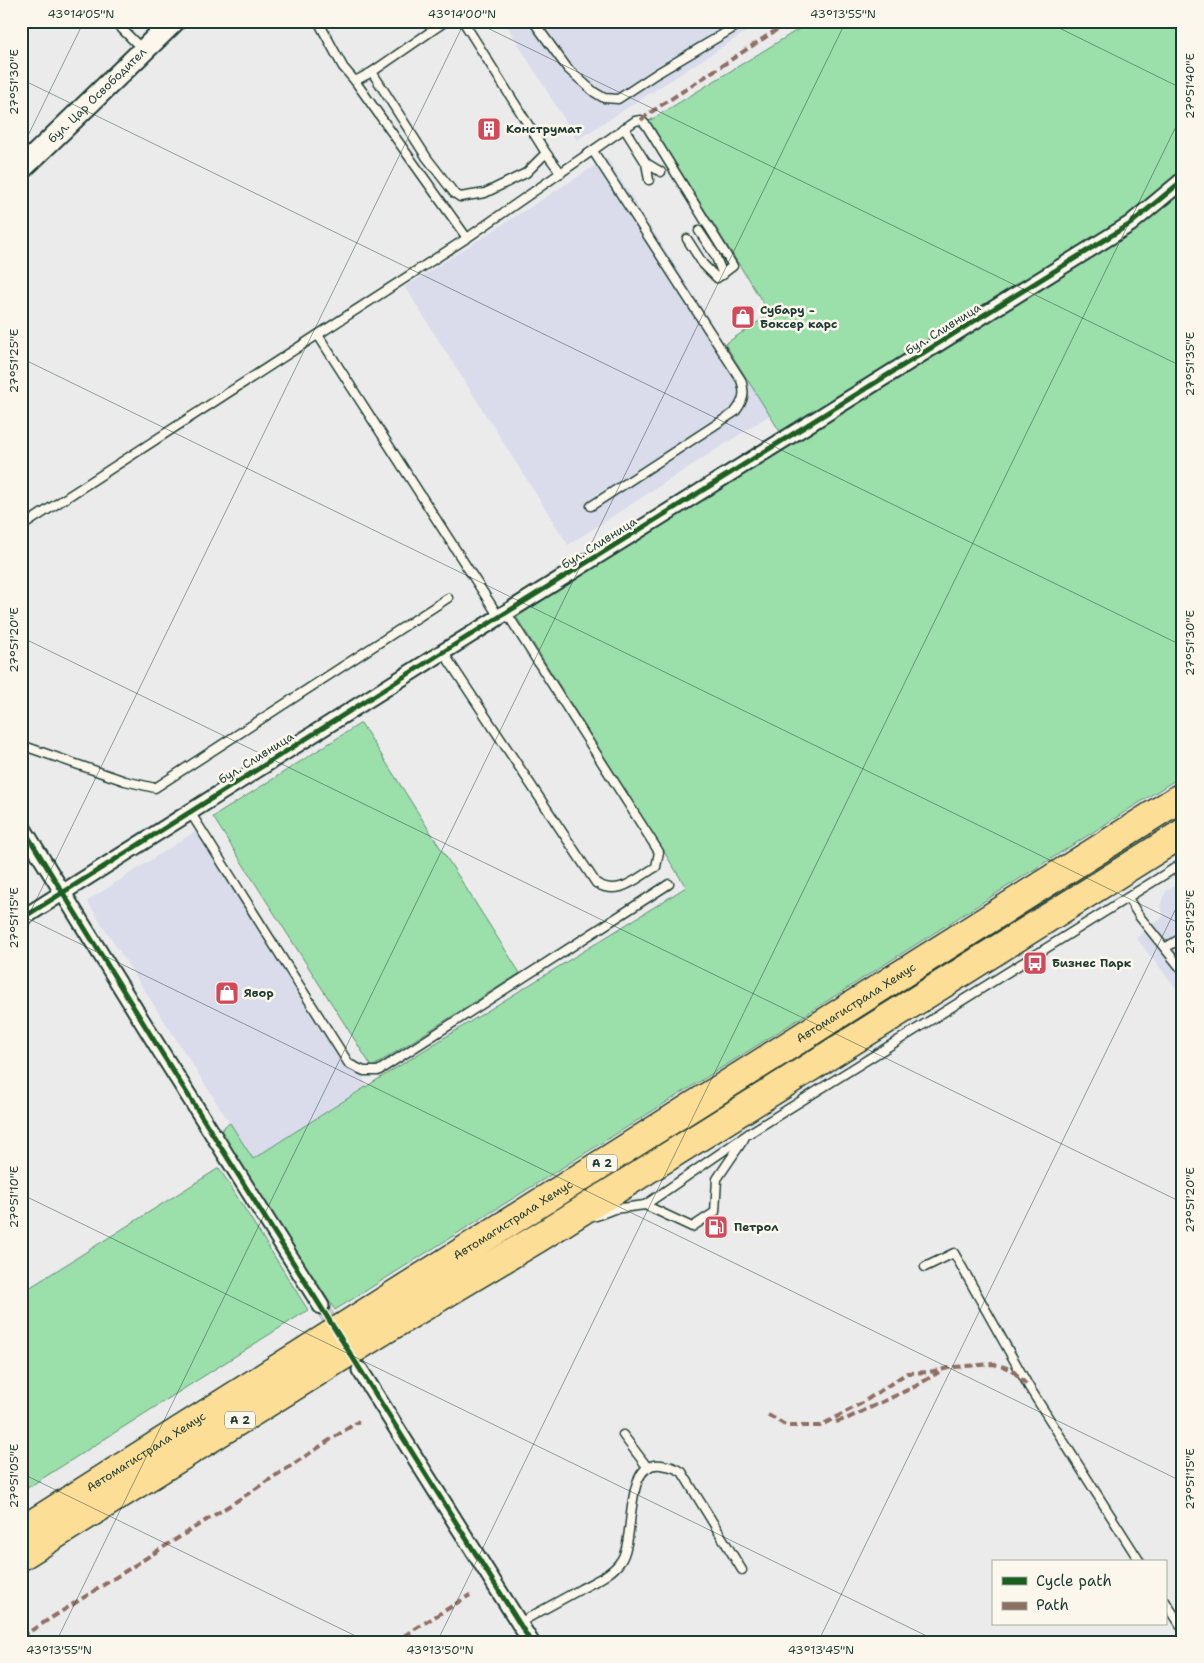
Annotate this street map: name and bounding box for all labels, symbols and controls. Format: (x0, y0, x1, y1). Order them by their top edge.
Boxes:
text: 43°14'05"N (47, 6, 115, 22)
text: 43°14'00"N (428, 6, 496, 22)
text: 43°13'55"N (810, 6, 876, 22)
street label: бул. Цар Освободител (45, 44, 150, 147)
text: 27°51'30"E (6, 49, 22, 115)
text: 27°51'40"E (1182, 53, 1198, 119)
building icon: Конструмат (476, 116, 502, 142)
place label: Конструмат (506, 121, 583, 137)
street label: бул. Сливница (902, 299, 984, 359)
place label: Субару - Боксер карс (760, 302, 837, 332)
shop icon: Субару - Боксер карс (730, 304, 756, 330)
text: 27°51'25"E (6, 329, 22, 393)
text: 27°51'35"E (1182, 332, 1198, 396)
street label: бул. Сливница (558, 513, 640, 573)
text: 27°51'20"E (6, 607, 22, 673)
text: 27°51'30"E (1182, 610, 1198, 676)
street label: бул. Сливница (215, 728, 297, 788)
text: 27°51'15"E (6, 887, 22, 949)
text: 27°51'25"E (1182, 890, 1198, 954)
bus stop icon: Бизнес Парк (1022, 950, 1048, 976)
place label: Бизнес Парк (1052, 955, 1132, 971)
street label: Автомагистрала Хемус (793, 959, 919, 1047)
shop icon: Явор (214, 980, 240, 1006)
place label: Явор (244, 985, 274, 1001)
road number: A 2 (587, 1154, 617, 1172)
text: 27°51'10"E (6, 1166, 22, 1228)
text: 27°51'20"E (1182, 1167, 1198, 1233)
street label: Автомагистрала Хемус (450, 1176, 576, 1264)
fuel station icon: Петрол (703, 1214, 729, 1240)
place label: Петрол (734, 1219, 779, 1235)
street label: Автомагистрала Хемус (83, 1408, 209, 1496)
road number: A 2 (225, 1412, 255, 1428)
text: 27°51'05"E (6, 1444, 22, 1508)
text: 27°51'15"E (1182, 1448, 1198, 1510)
legend (992, 1560, 1166, 1626)
text: Cycle path (1036, 1571, 1112, 1591)
text: Path (1036, 1595, 1069, 1615)
text: 43°13'55"N (26, 1642, 92, 1658)
text: 43°13'50"N (406, 1642, 474, 1658)
text: 43°13'45"N (788, 1642, 854, 1658)

